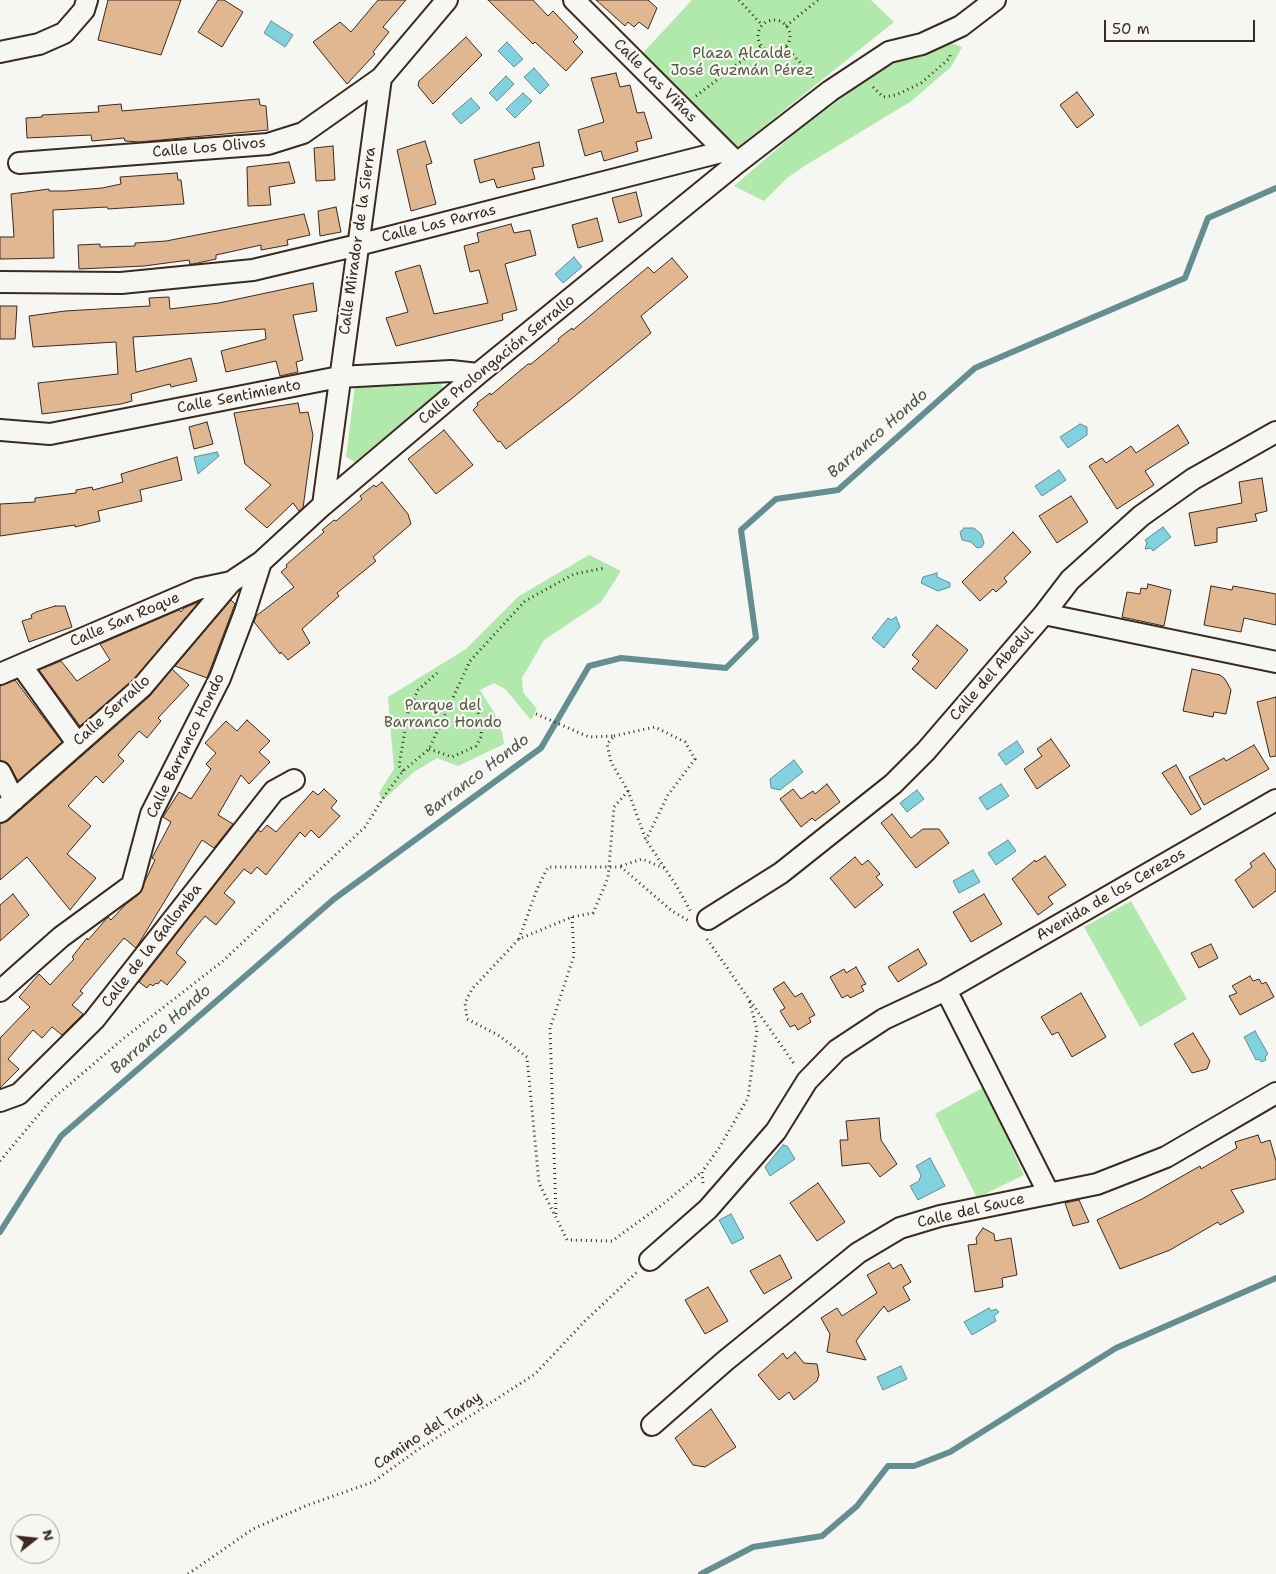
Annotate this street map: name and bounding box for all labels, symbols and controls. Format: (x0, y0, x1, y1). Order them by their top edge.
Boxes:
scale bar (1106, 10, 1257, 42)
text: 50 m (1112, 19, 1150, 39)
street label: Calle Las Viñas (609, 35, 701, 127)
park label: Plaza Alcalde José Guzmán Pérez (670, 45, 814, 80)
street label: Calle Los Olivos (152, 134, 266, 162)
street label: Calle Mirador de la Sierra (336, 146, 380, 336)
street label: Calle Las Parras (380, 201, 498, 247)
street label: Calle Prolongación Serrallo (415, 291, 579, 429)
street label: Calle Sentimiento (175, 376, 303, 418)
water label: Barranco Hondo (824, 385, 932, 483)
street label: Calle San Roque (67, 589, 183, 651)
street label: Calle del Abedul (946, 623, 1038, 725)
street label: Calle Barranco Hondo (143, 671, 229, 821)
street label: Calle Serrallo (70, 672, 154, 750)
park label: Parque del Barranco Hondo (384, 697, 502, 732)
water label: Barranco Hondo (421, 730, 533, 822)
street label: Avenida de los Cerezos (1033, 845, 1189, 945)
street label: Calle de la Gallomba (98, 881, 206, 1011)
water label: Barranco Hondo (107, 981, 215, 1079)
street label: Calle del Sauce (915, 1190, 1027, 1232)
street label: Camino del Taray (371, 1388, 485, 1474)
north arrow (10, 1514, 60, 1564)
text: N (38, 1527, 59, 1543)

